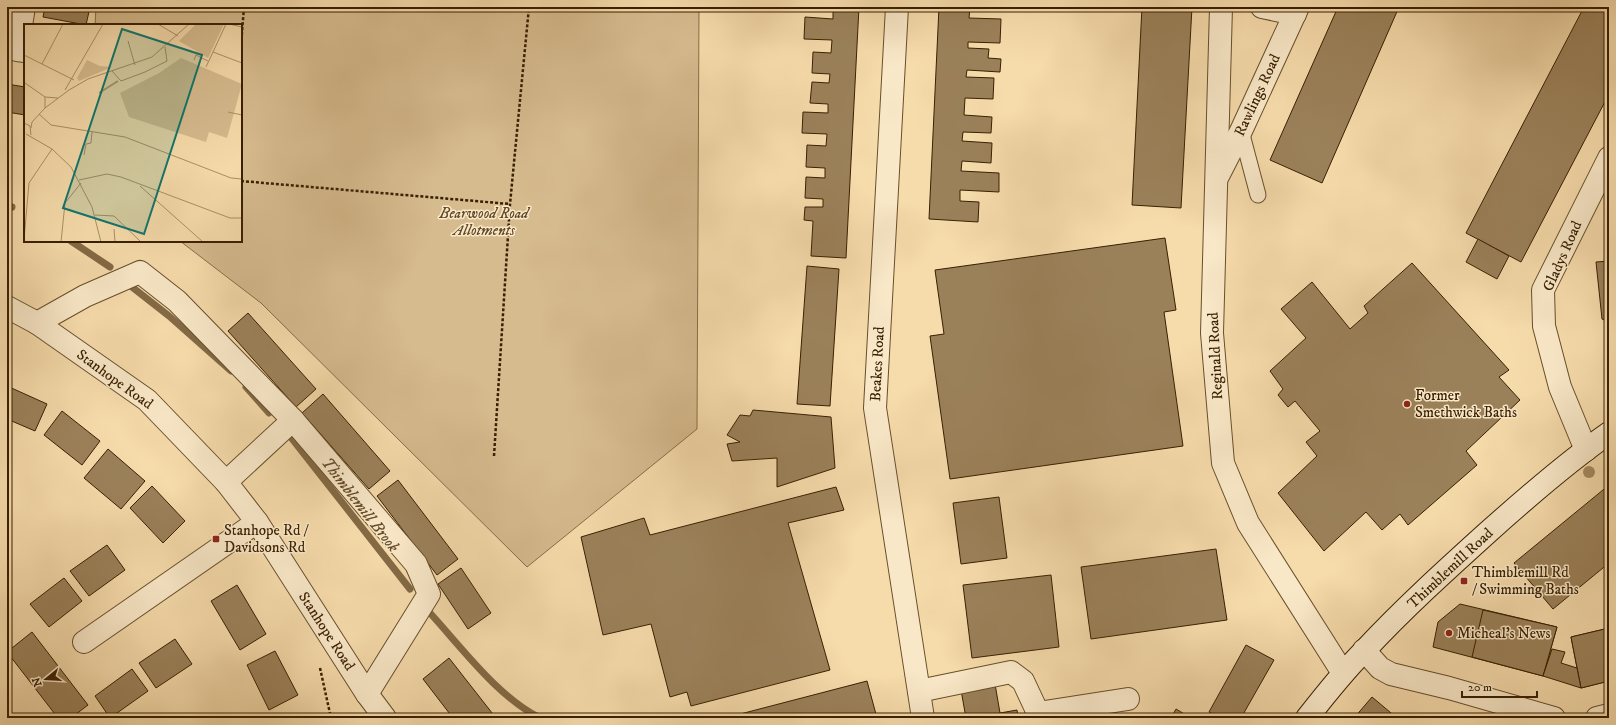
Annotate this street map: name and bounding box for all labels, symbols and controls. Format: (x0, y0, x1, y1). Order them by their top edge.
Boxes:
inset map (24, 24, 242, 242)
street label: Rawlings Road (1230, 51, 1285, 139)
park label: Bearwood Road Allotments (439, 204, 531, 240)
street label: Gladys Road (1538, 218, 1587, 294)
street label: Reginald Road (1204, 311, 1227, 400)
street label: Beakes Road (866, 326, 889, 402)
street label: Stanhope Road (73, 345, 157, 414)
place label: Former Smethwick Baths (1415, 386, 1517, 422)
marker: Former Smethwick Baths (1402, 399, 1412, 409)
water label: Thimblemill Brook (317, 453, 404, 556)
place label: Stanhope Rd / Davidsons Rd (224, 521, 310, 557)
street label: Thimblemill Road (1404, 523, 1498, 613)
marker: Stanhope Rd / Davidsons Rd (211, 534, 221, 544)
place label: Thimblemill Rd / Swimming Baths (1472, 563, 1579, 599)
marker: Thimblemill Rd / Swimming Baths (1459, 576, 1469, 586)
street label: Stanhope Road (294, 588, 359, 675)
place label: Micheal's News (1457, 624, 1551, 643)
marker: Micheal's News (1444, 628, 1454, 638)
north arrow (26, 659, 66, 699)
scale bar (1462, 673, 1537, 699)
text: N (29, 675, 45, 688)
text: 20 m (1468, 680, 1492, 695)

